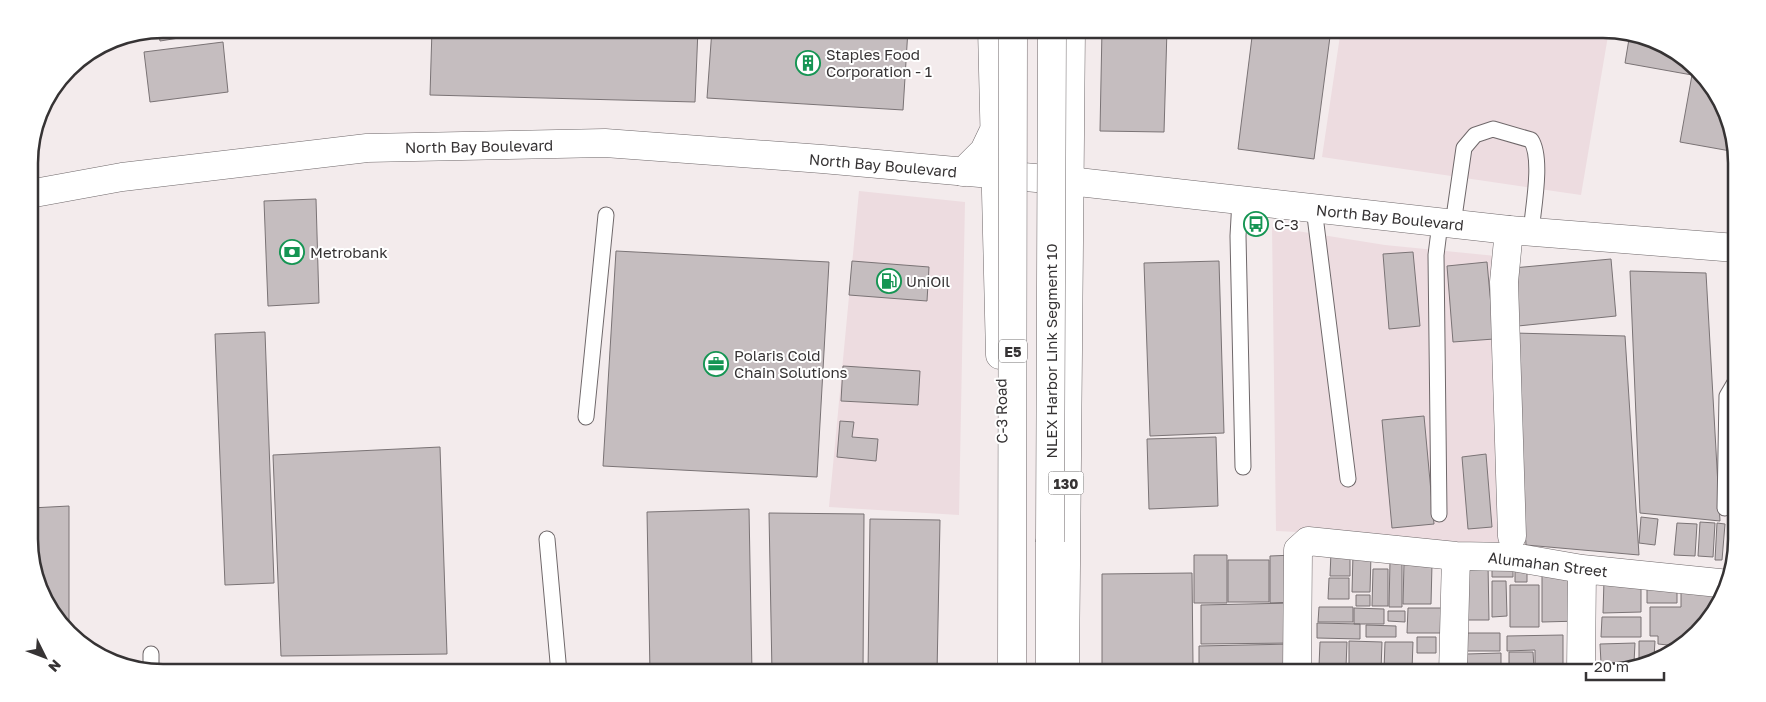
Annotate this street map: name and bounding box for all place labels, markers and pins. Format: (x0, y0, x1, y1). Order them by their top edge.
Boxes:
place label: Staples Food Corporation - 1 (826, 45, 932, 80)
building icon: Staples Food Corporation - 1 (795, 50, 821, 76)
bus stop icon: C-3 (1243, 211, 1269, 237)
place label: C-3 (1274, 215, 1299, 233)
bank icon: Metrobank (279, 239, 305, 265)
place label: Metrobank (310, 243, 388, 261)
fuel station icon: UniOil (876, 268, 902, 294)
place label: UniOil (906, 272, 950, 290)
place label: Polaris Cold Chain Solutions (734, 346, 848, 381)
office icon: Polaris Cold Chain Solutions (703, 351, 729, 377)

